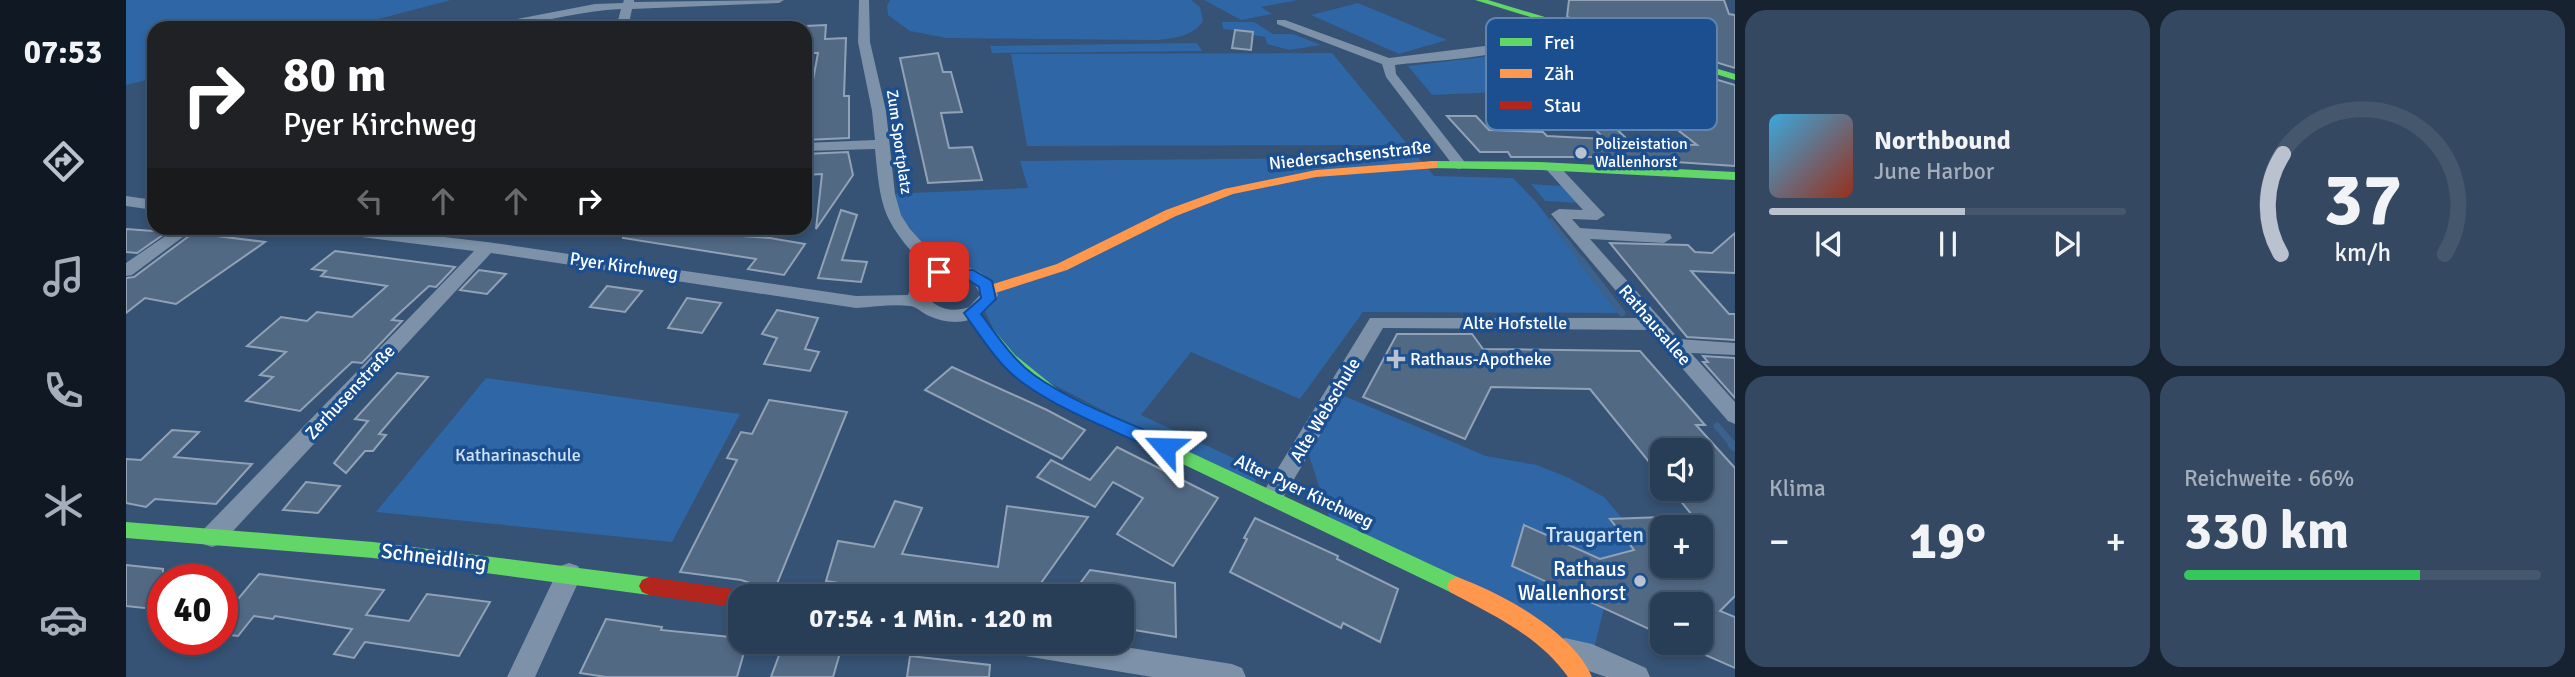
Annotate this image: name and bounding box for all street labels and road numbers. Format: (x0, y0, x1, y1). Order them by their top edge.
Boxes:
street label: Zum Sportplatz (882, 89, 916, 195)
street label: Niedersachsenstraße (1268, 136, 1432, 174)
street label: Pyer Kirchweg (568, 248, 680, 284)
street label: Rathausallee (1614, 280, 1696, 370)
street label: Alte Hofstelle (1463, 312, 1567, 334)
street label: Zerhusenstraße (300, 340, 400, 444)
street label: Alte Webschule (1285, 354, 1365, 466)
street label: Alter Pyer Kirchweg (1231, 449, 1377, 533)
street label: Schneidling (380, 538, 488, 576)

